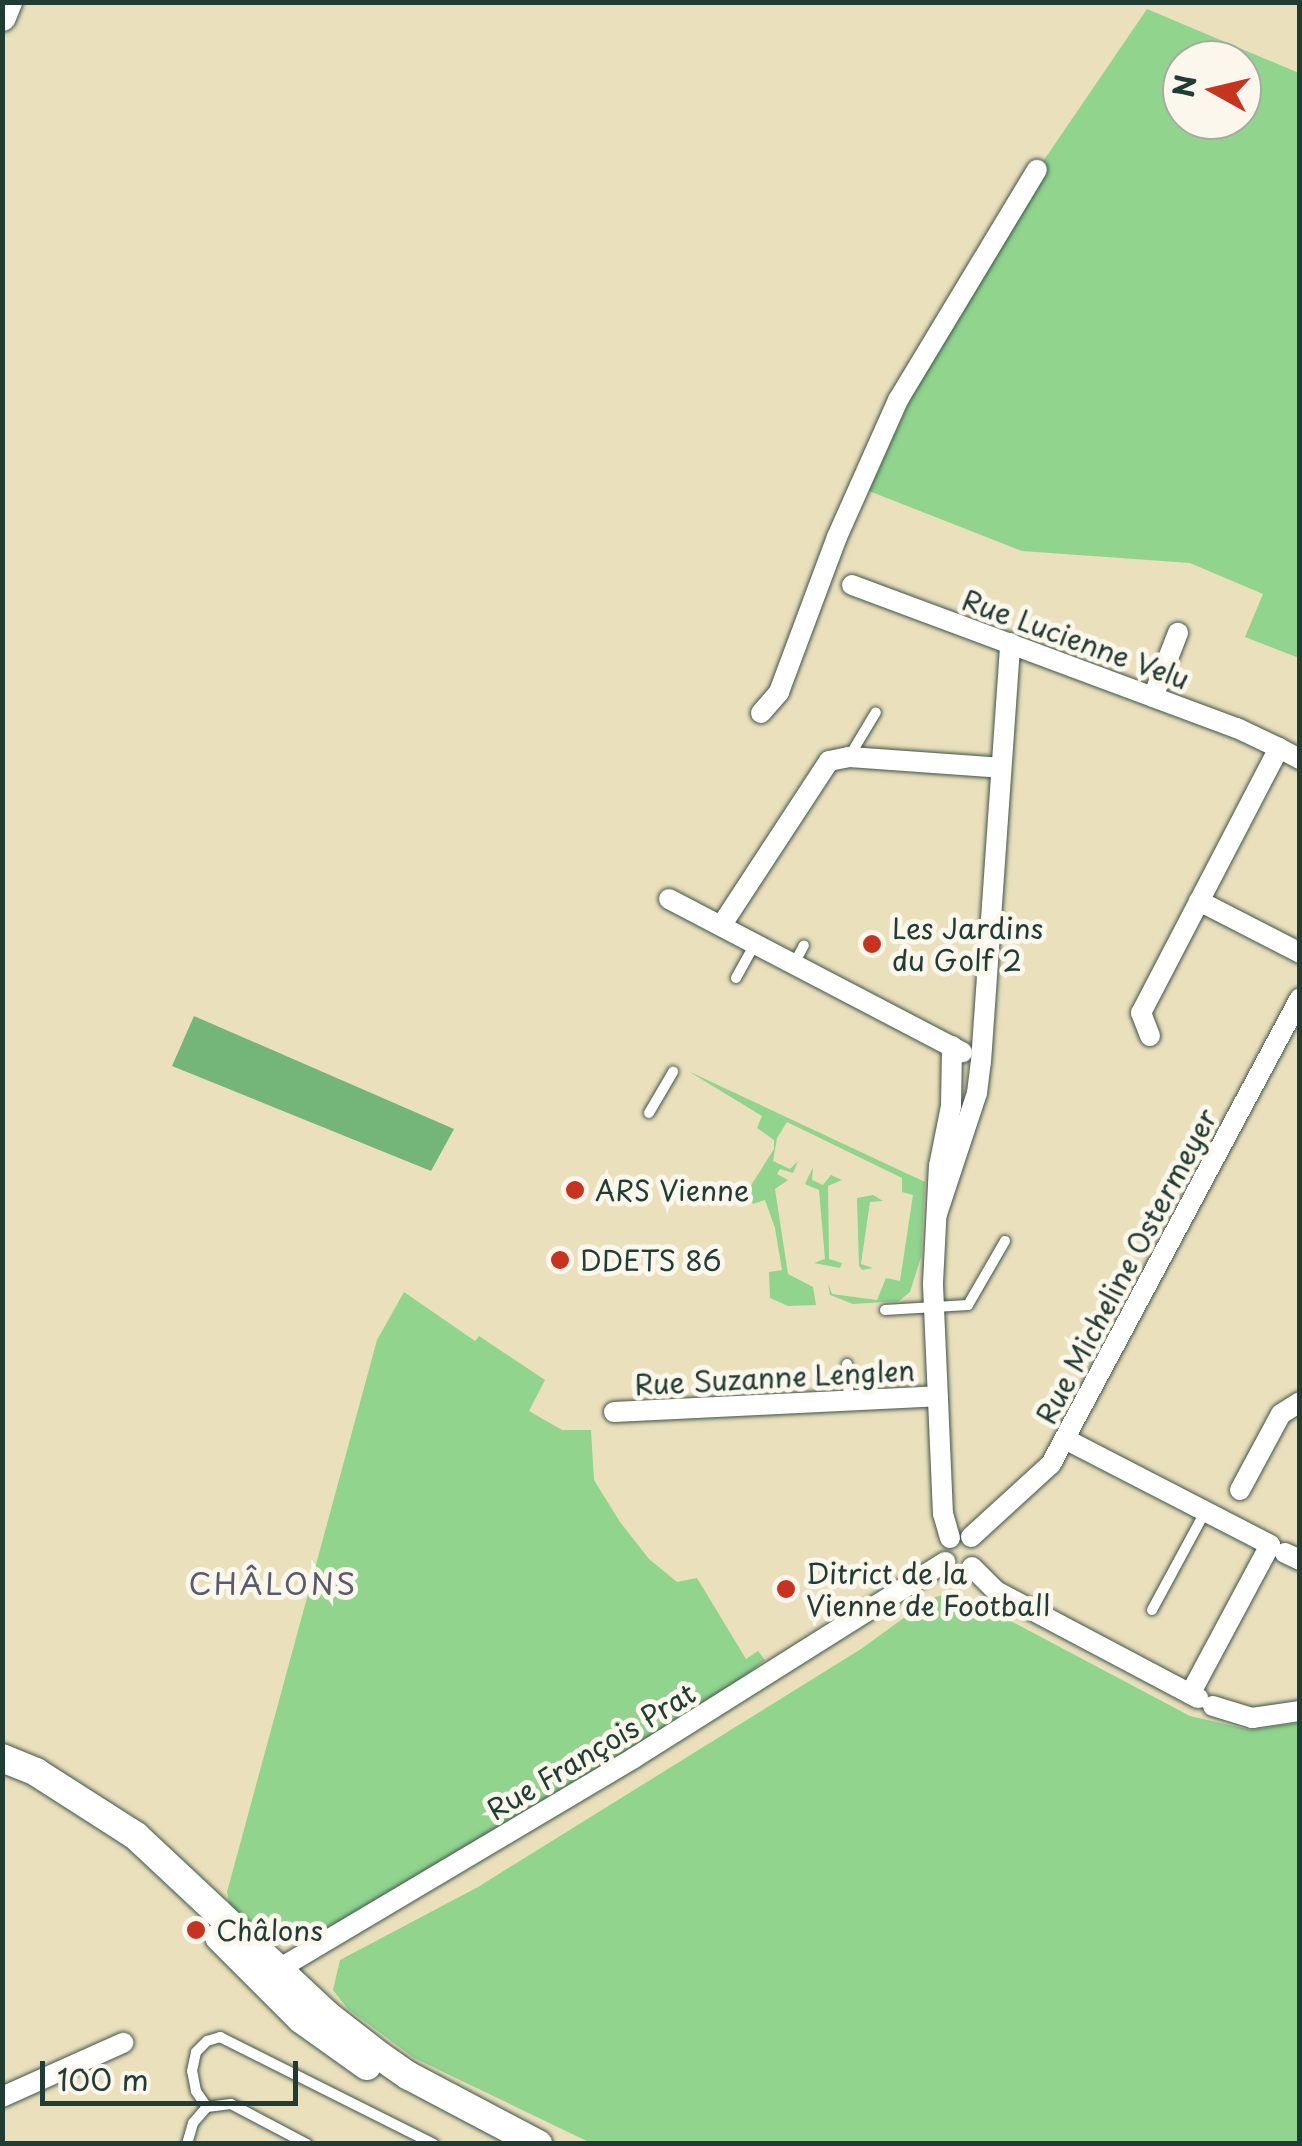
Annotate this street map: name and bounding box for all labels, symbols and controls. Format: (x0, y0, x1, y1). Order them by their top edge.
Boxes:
north arrow (1162, 40, 1262, 140)
text: N (1161, 72, 1207, 100)
street label: Rue Lucienne Velu (956, 582, 1196, 696)
place label: Les Jardins du Golf 2 (892, 911, 1045, 977)
marker: Les Jardins du Golf 2 (861, 933, 883, 955)
street label: Rue Micheline Ostermeyer (1028, 1102, 1224, 1430)
place label: ARS Vienne (595, 1173, 754, 1207)
marker: ARS Vienne (564, 1179, 586, 1201)
place label: DDETS 86 (580, 1243, 723, 1277)
marker: DDETS 86 (549, 1249, 571, 1271)
street label: Rue Suzanne Lenglen (630, 1353, 920, 1401)
place label: Ditrict de la Vienne de Football (806, 1556, 1053, 1622)
district label: CHÂLONS (190, 1565, 356, 1601)
marker: Ditrict de la Vienne de Football (775, 1578, 797, 1600)
street label: Rue François Prat (479, 1675, 703, 1827)
place label: Châlons (216, 1913, 323, 1947)
marker: Châlons (185, 1919, 207, 1941)
scale bar (45, 2041, 302, 2103)
text: 100 m (57, 2056, 149, 2101)

